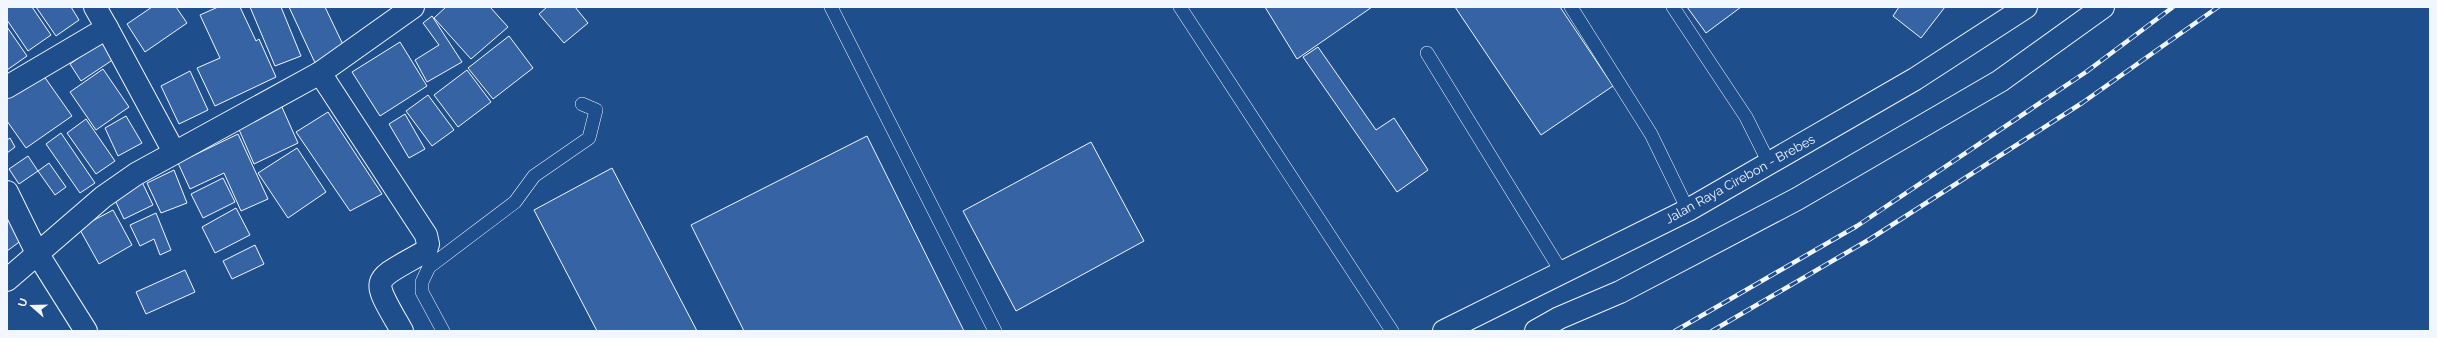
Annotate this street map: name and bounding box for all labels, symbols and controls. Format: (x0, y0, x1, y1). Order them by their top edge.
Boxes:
street label: Jalan Raya Cirebon - Brebes (1662, 131, 1818, 227)
north arrow (12, 286, 52, 326)
text: U (16, 297, 31, 309)

